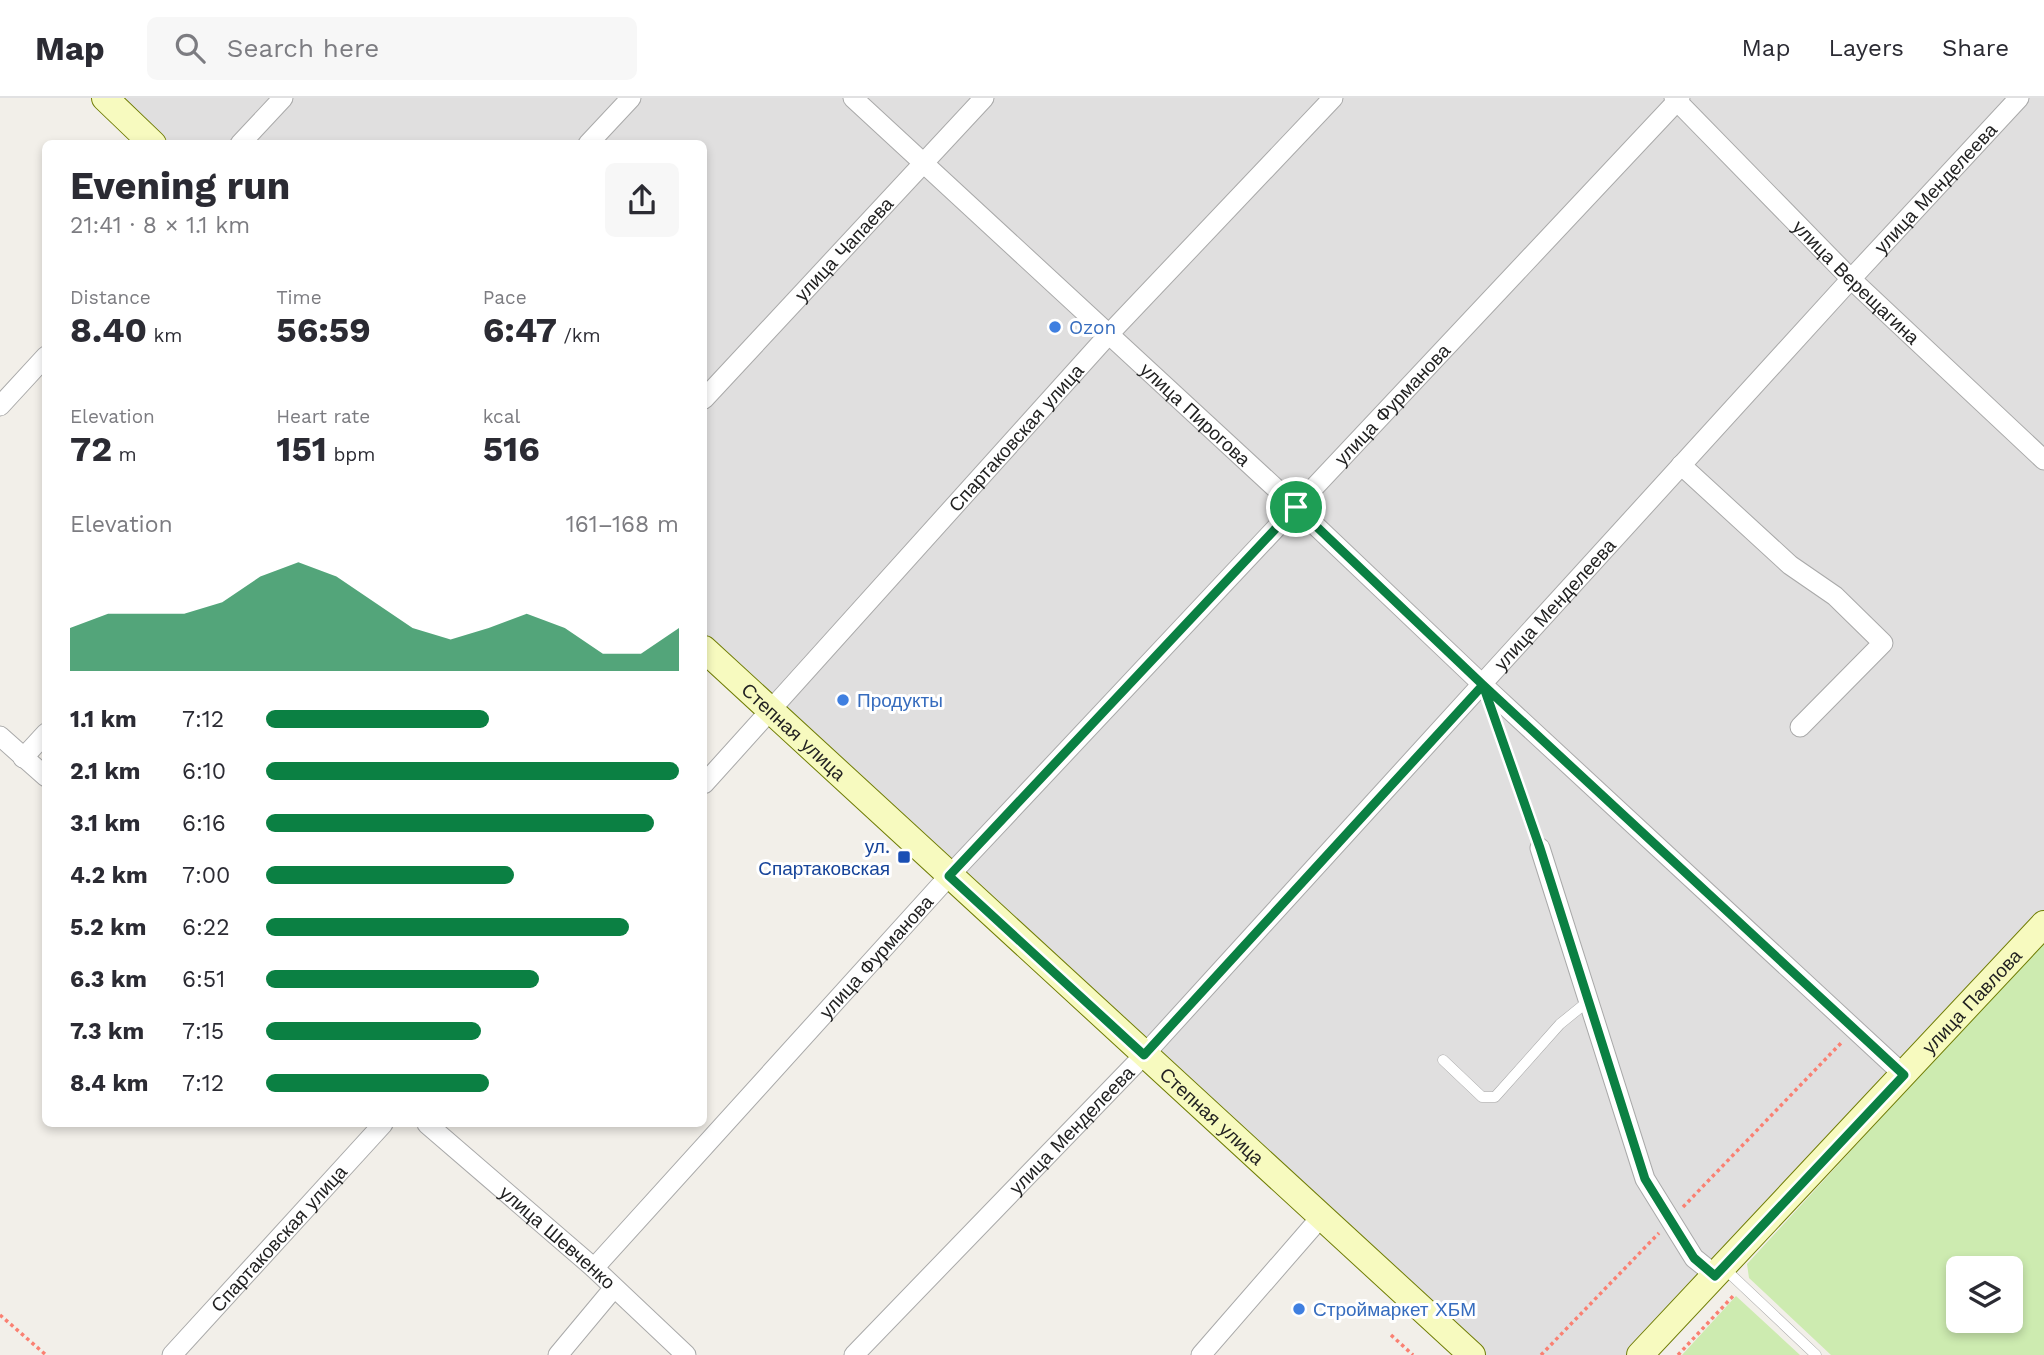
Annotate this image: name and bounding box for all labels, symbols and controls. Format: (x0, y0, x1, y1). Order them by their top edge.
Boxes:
search box (147, 17, 637, 80)
text: Map (35, 29, 105, 68)
icon: search (171, 29, 209, 67)
text: Search here (227, 33, 379, 63)
text: Map (1742, 34, 1790, 62)
text: Layers (1828, 34, 1904, 62)
text: Share (1942, 34, 2009, 62)
street label: улица Менделеева (1870, 118, 2002, 258)
button: share (605, 163, 679, 237)
text: Evening run (70, 164, 290, 208)
street label: улица Чапаева (790, 192, 898, 306)
text: 21:41 · 8 × 1.1 km (70, 212, 250, 239)
street label: улица Верещагина (1788, 215, 1924, 350)
text: Distance (70, 286, 151, 309)
text: Time (276, 286, 322, 309)
text: Pace (483, 286, 527, 309)
text: 8.40 (70, 309, 147, 351)
text: 56:59 (276, 309, 371, 351)
text: 6:47 (483, 309, 557, 351)
place label: Ozon (1069, 316, 1116, 339)
marker: Ozon (1047, 319, 1063, 335)
text: km (147, 324, 182, 347)
text: /km (557, 324, 601, 347)
street label: улица Фурманова (1330, 339, 1455, 470)
street label: улица Пирогова (1135, 358, 1255, 471)
street label: Спартаковская улица (944, 359, 1089, 517)
text: Elevation (70, 405, 155, 428)
text: Heart rate (276, 405, 370, 428)
text: kcal (483, 405, 520, 428)
text: 72 (70, 428, 112, 470)
text: 151 (276, 428, 327, 470)
text: 516 (483, 428, 540, 470)
text: m (112, 443, 137, 466)
text: bpm (327, 443, 375, 466)
pin (1266, 477, 1326, 537)
icon: arrive (1277, 488, 1315, 526)
text: Elevation (70, 511, 173, 538)
text: 161–168 m (566, 511, 679, 538)
street label: улица Менделеева (1489, 534, 1621, 675)
street label: Степная улица (737, 678, 851, 786)
place label: Продукты (857, 689, 943, 712)
marker: Продукты (835, 692, 851, 708)
text: 1.1 km (70, 706, 137, 733)
text: 7:12 (182, 706, 224, 733)
text: 2.1 km (70, 758, 141, 785)
text: 6:10 (182, 758, 226, 785)
text: 3.1 km (70, 810, 140, 837)
text: 6:16 (182, 810, 226, 837)
place label: ул. Спартаковская (758, 835, 890, 880)
marker: ул. Спартаковская (896, 849, 912, 865)
text: 4.2 km (70, 862, 148, 889)
text: 7:00 (182, 862, 230, 889)
street label: улица Фурманова (815, 890, 938, 1023)
text: 5.2 km (70, 914, 146, 941)
text: 6:22 (182, 914, 230, 941)
street label: улица Павлова (1917, 944, 2027, 1059)
text: 6.3 km (70, 966, 147, 993)
text: 6:51 (182, 966, 225, 993)
text: 7.3 km (70, 1018, 144, 1045)
text: 7:15 (182, 1018, 224, 1045)
street label: улица Менделеева (1005, 1061, 1139, 1199)
street label: Степная улица (1155, 1063, 1269, 1170)
text: 8.4 km (70, 1070, 148, 1097)
text: 7:12 (182, 1070, 224, 1097)
street label: Спартаковская улица (206, 1160, 352, 1317)
street label: улица Шевченко (495, 1181, 620, 1294)
map controls (1946, 1256, 2023, 1333)
button: layers (1946, 1256, 2023, 1333)
place label: Строймаркет ХБМ (1313, 1298, 1476, 1321)
marker: Строймаркет ХБМ (1291, 1301, 1307, 1317)

